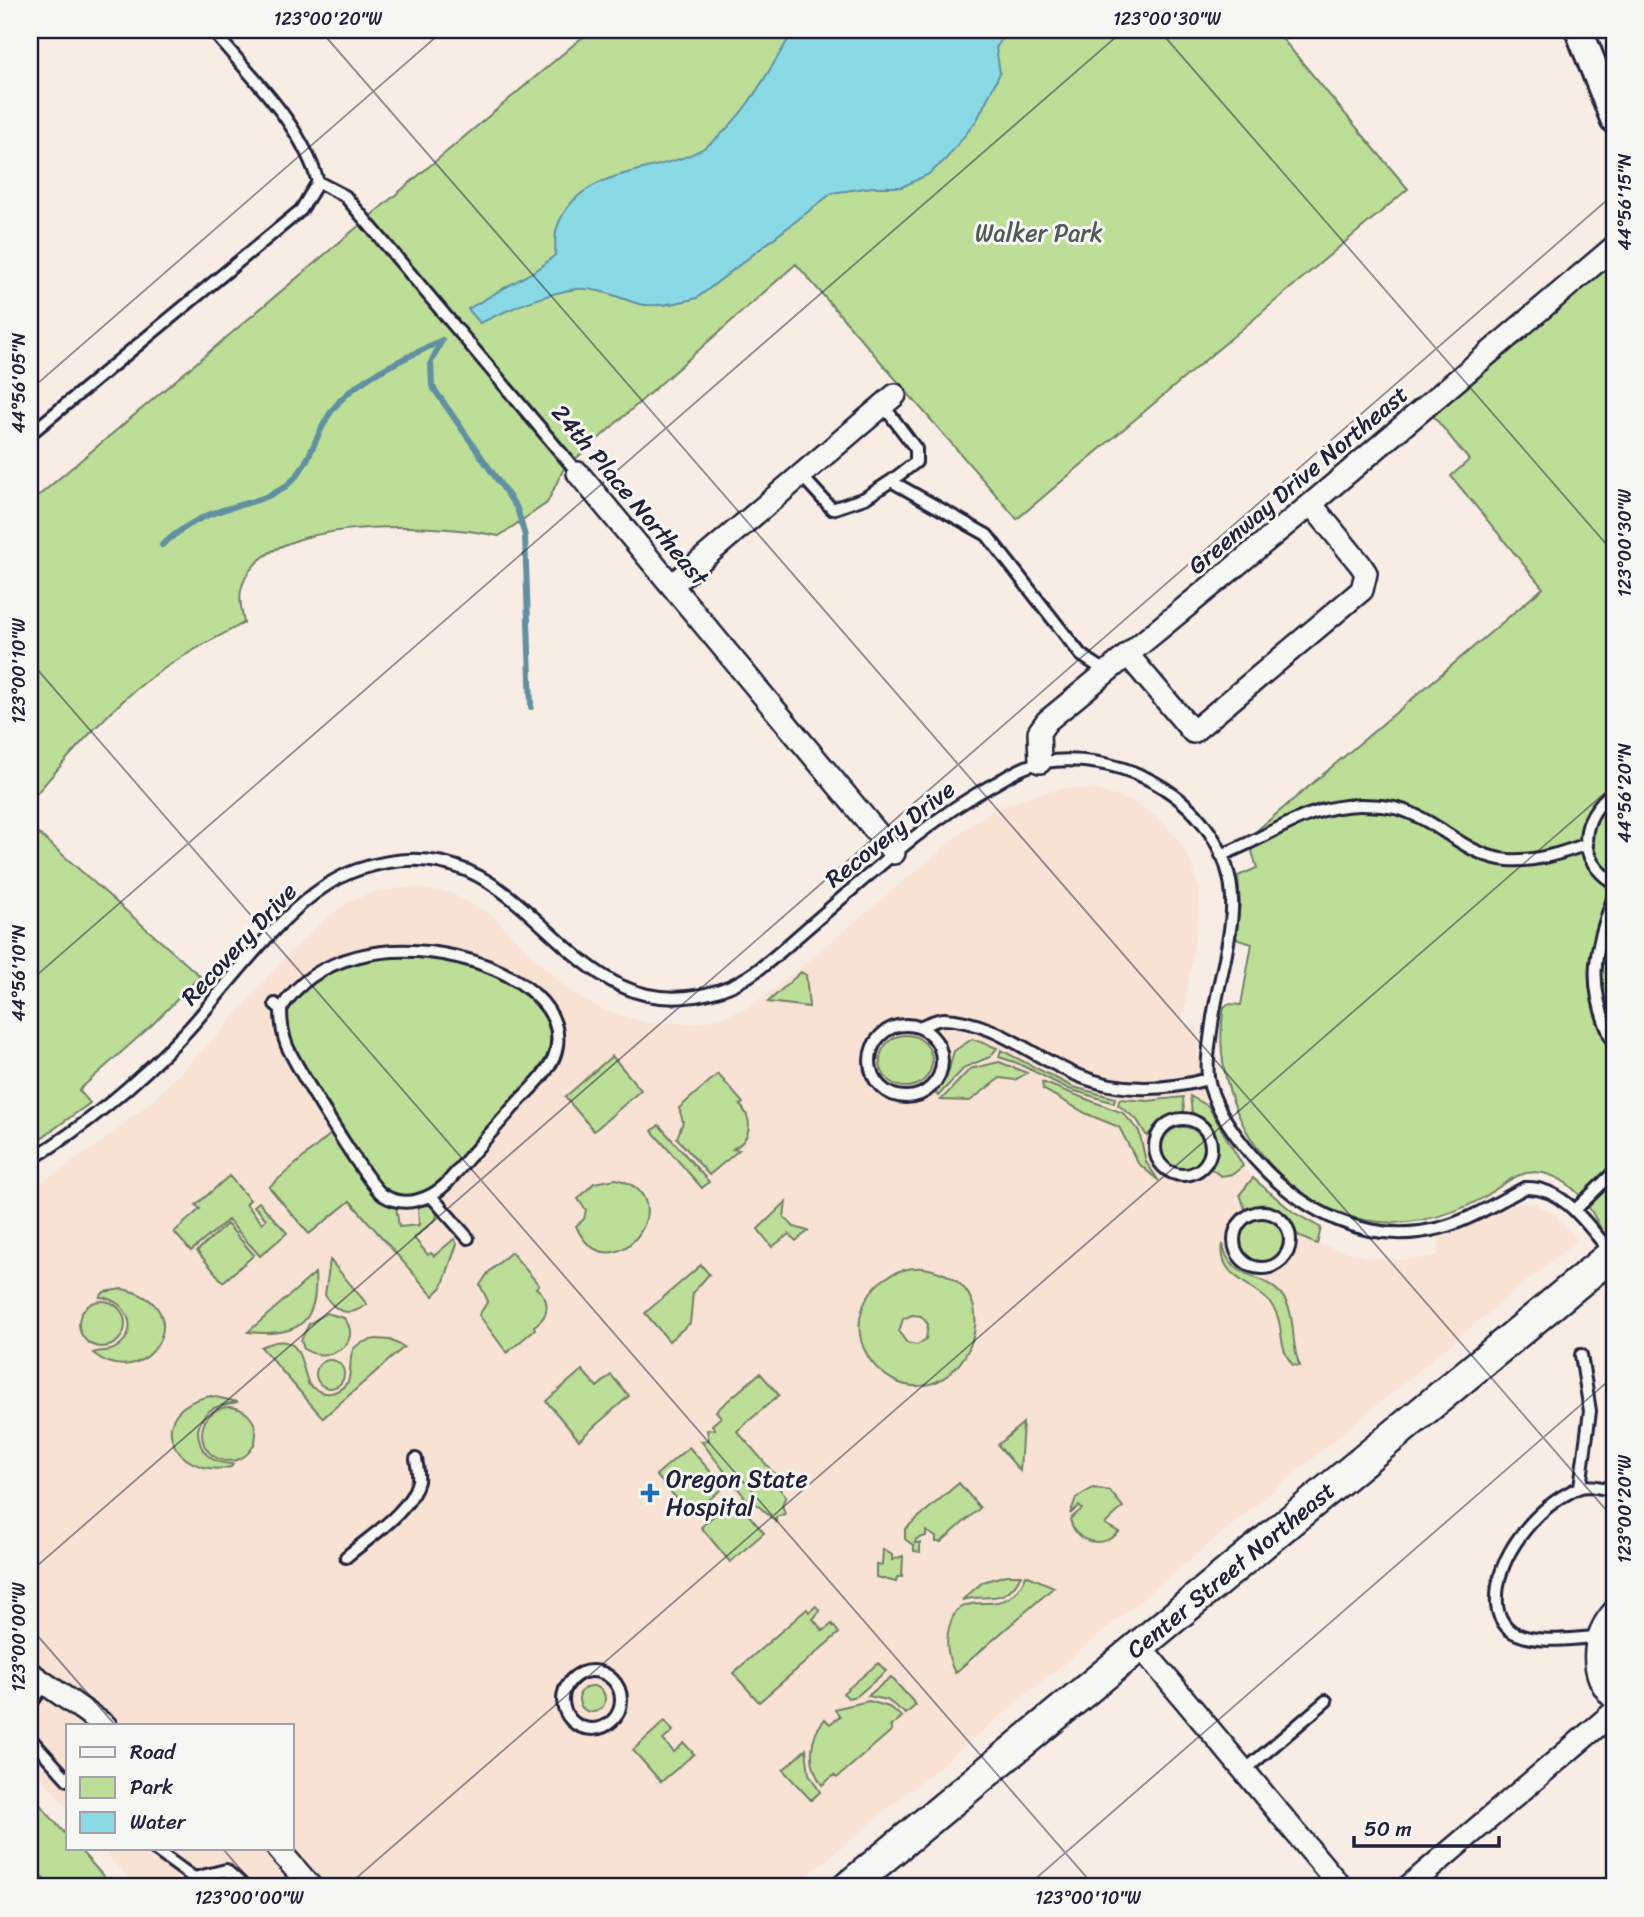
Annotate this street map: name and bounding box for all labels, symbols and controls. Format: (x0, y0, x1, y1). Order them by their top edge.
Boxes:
text: 123°00'20"W (274, 3, 383, 35)
text: 123°00'30"W (1113, 3, 1222, 35)
text: 44°56'15"N (1609, 153, 1641, 250)
park label: Walker Park (975, 212, 1103, 254)
text: 44°56'05"N (3, 332, 35, 433)
street label: Greenway Drive Northeast (1178, 375, 1418, 585)
street label: 24th Place Northeast (541, 394, 720, 597)
text: 123°00'30"W (1609, 488, 1641, 597)
text: 123°00'10"W (3, 617, 35, 724)
text: 44°56'20"N (1609, 743, 1641, 843)
street label: Recovery Drive (815, 769, 965, 899)
street label: Recovery Drive (170, 872, 308, 1016)
text: 44°56'10"N (3, 924, 35, 1022)
text: 123°00'20"W (1609, 1454, 1641, 1563)
place label: Oregon State Hospital (666, 1458, 808, 1528)
street label: Center Street Northeast (1117, 1471, 1345, 1670)
marker: Oregon State Hospital (640, 1483, 660, 1503)
text: 123°00'00"W (3, 1581, 35, 1692)
legend (66, 1724, 294, 1850)
text: Road (130, 1733, 177, 1771)
text: Park (130, 1768, 173, 1806)
text: Water (130, 1803, 187, 1841)
scale bar (1354, 1805, 1499, 1849)
text: 50 m (1364, 1810, 1412, 1848)
text: 123°00'00"W (194, 1882, 305, 1914)
text: 123°00'10"W (1035, 1882, 1142, 1914)

